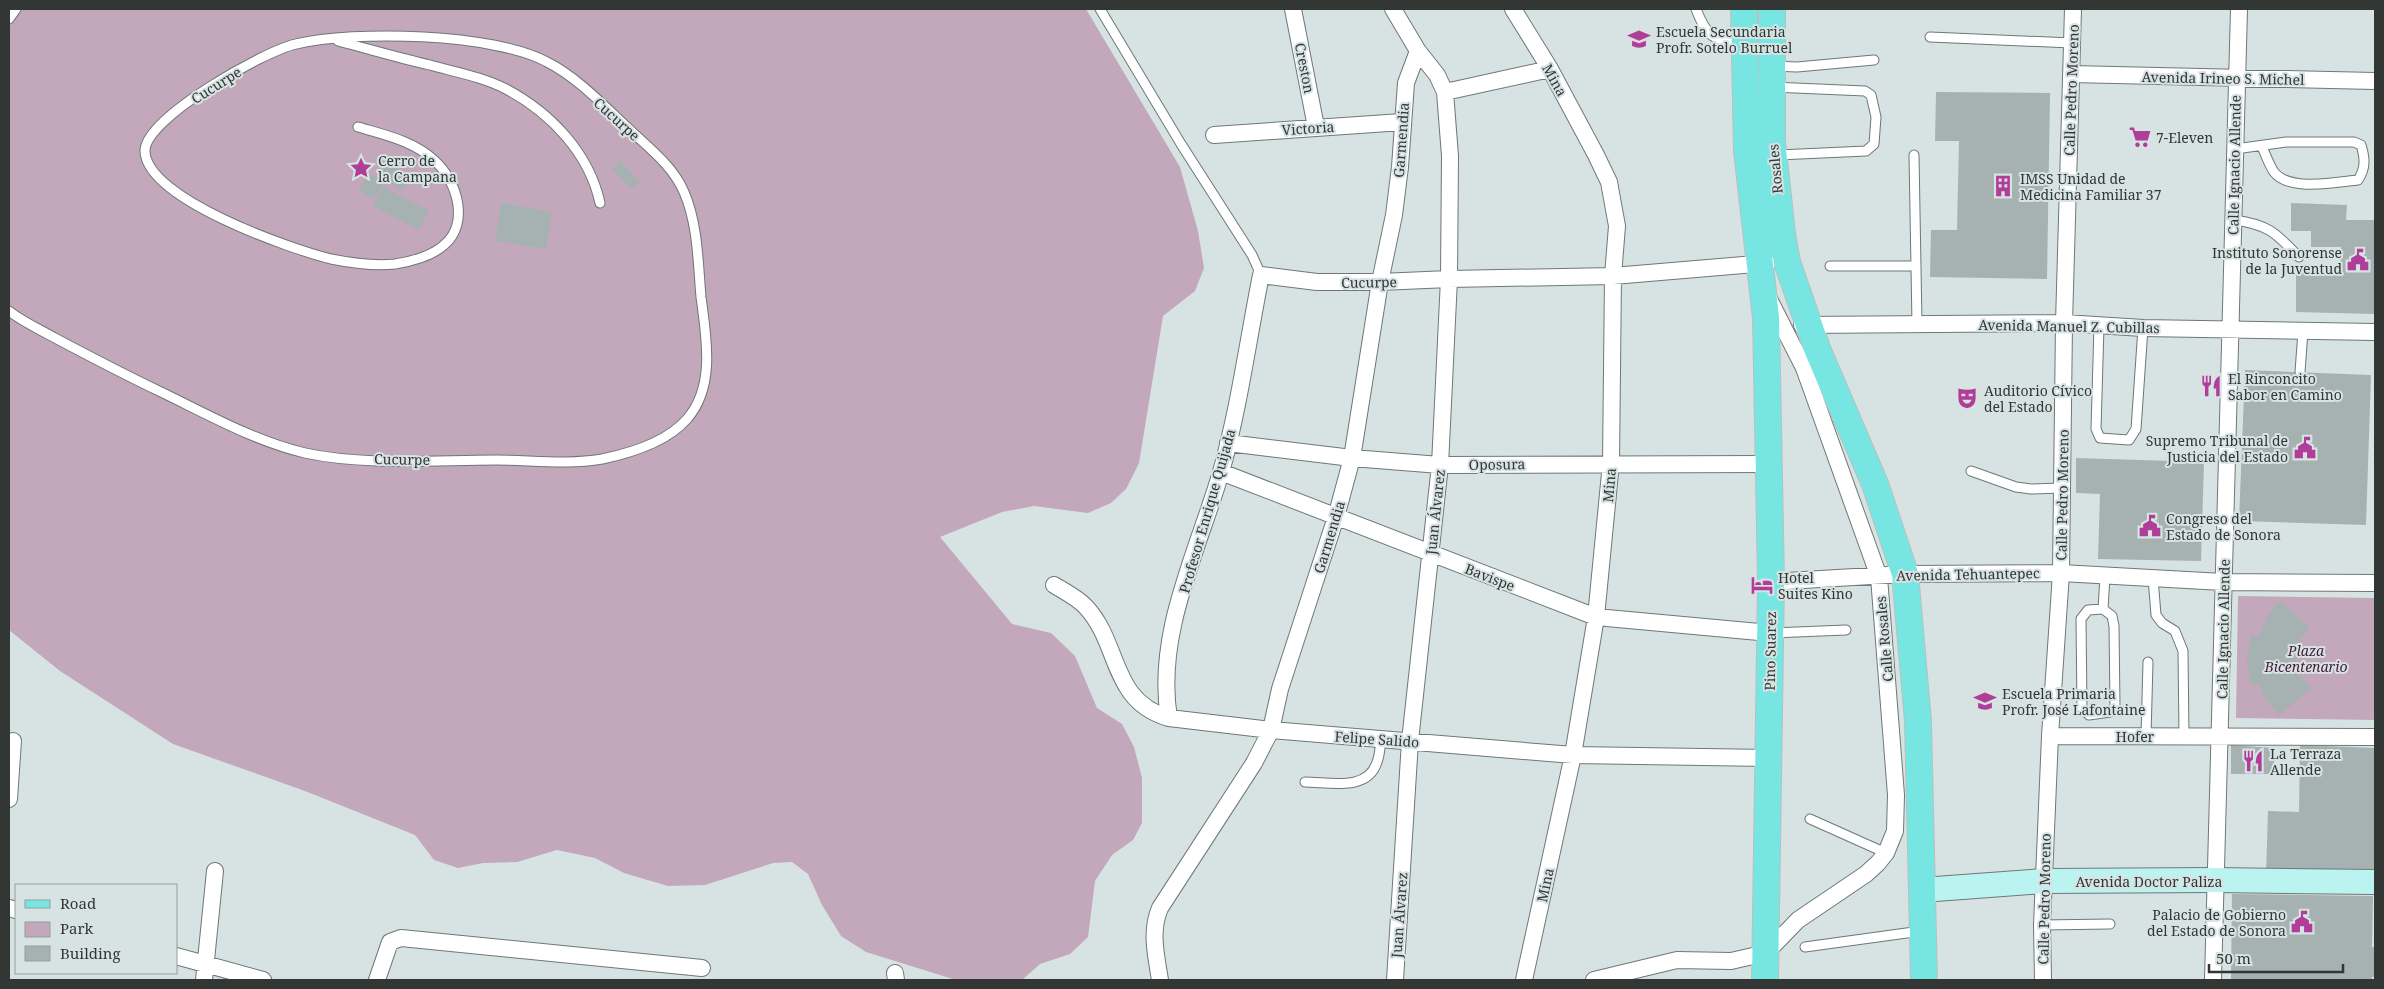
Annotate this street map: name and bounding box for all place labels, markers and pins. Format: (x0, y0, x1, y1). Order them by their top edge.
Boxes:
place label: Escuela Secundaria Profr. Sotelo Burruel (1656, 22, 1793, 57)
school or university icon: Escuela Secundaria Profr. Sotelo Burruel (1626, 26, 1652, 52)
supermarket icon: 7-Eleven (2127, 124, 2153, 150)
place label: 7-Eleven (2156, 128, 2213, 147)
place label: Cerro de la Campana (378, 151, 457, 186)
place icon: Cerro de la Campana (348, 155, 374, 181)
place label: IMSS Unidad de Medicina Familiar 37 (2020, 169, 2162, 204)
building icon: IMSS Unidad de Medicina Familiar 37 (1990, 173, 2016, 199)
place label: Instituto Sonorense de la Juventud (2212, 243, 2342, 278)
public building icon: Instituto Sonorense de la Juventud (2345, 247, 2371, 273)
place label: El Rinconcito Sabor en Camino (2228, 369, 2342, 404)
restaurant icon: El Rinconcito Sabor en Camino (2198, 373, 2224, 399)
place label: Auditorio Cívico del Estado (1984, 381, 2092, 416)
theatre icon: Auditorio Cívico del Estado (1954, 385, 1980, 411)
place label: Supremo Tribunal de Justicia del Estado (2146, 431, 2288, 466)
public building icon: Supremo Tribunal de Justicia del Estado (2292, 435, 2318, 461)
place label: Congreso del Estado de Sonora (2166, 509, 2281, 544)
public building icon: Congreso del Estado de Sonora (2137, 513, 2163, 539)
place label: Hotel Suites Kino (1778, 568, 1853, 603)
hotel icon: Hotel Suites Kino (1749, 572, 1775, 598)
place label: Escuela Primaria Profr. José Lafontaine (2002, 684, 2145, 719)
school or university icon: Escuela Primaria Profr. José Lafontaine (1972, 688, 1998, 714)
place label: La Terraza Allende (2270, 744, 2342, 779)
restaurant icon: La Terraza Allende (2240, 748, 2266, 774)
place label: Palacio de Gobierno del Estado de Sonora (2147, 905, 2286, 940)
public building icon: Palacio de Gobierno del Estado de Sonora (2289, 909, 2315, 935)

